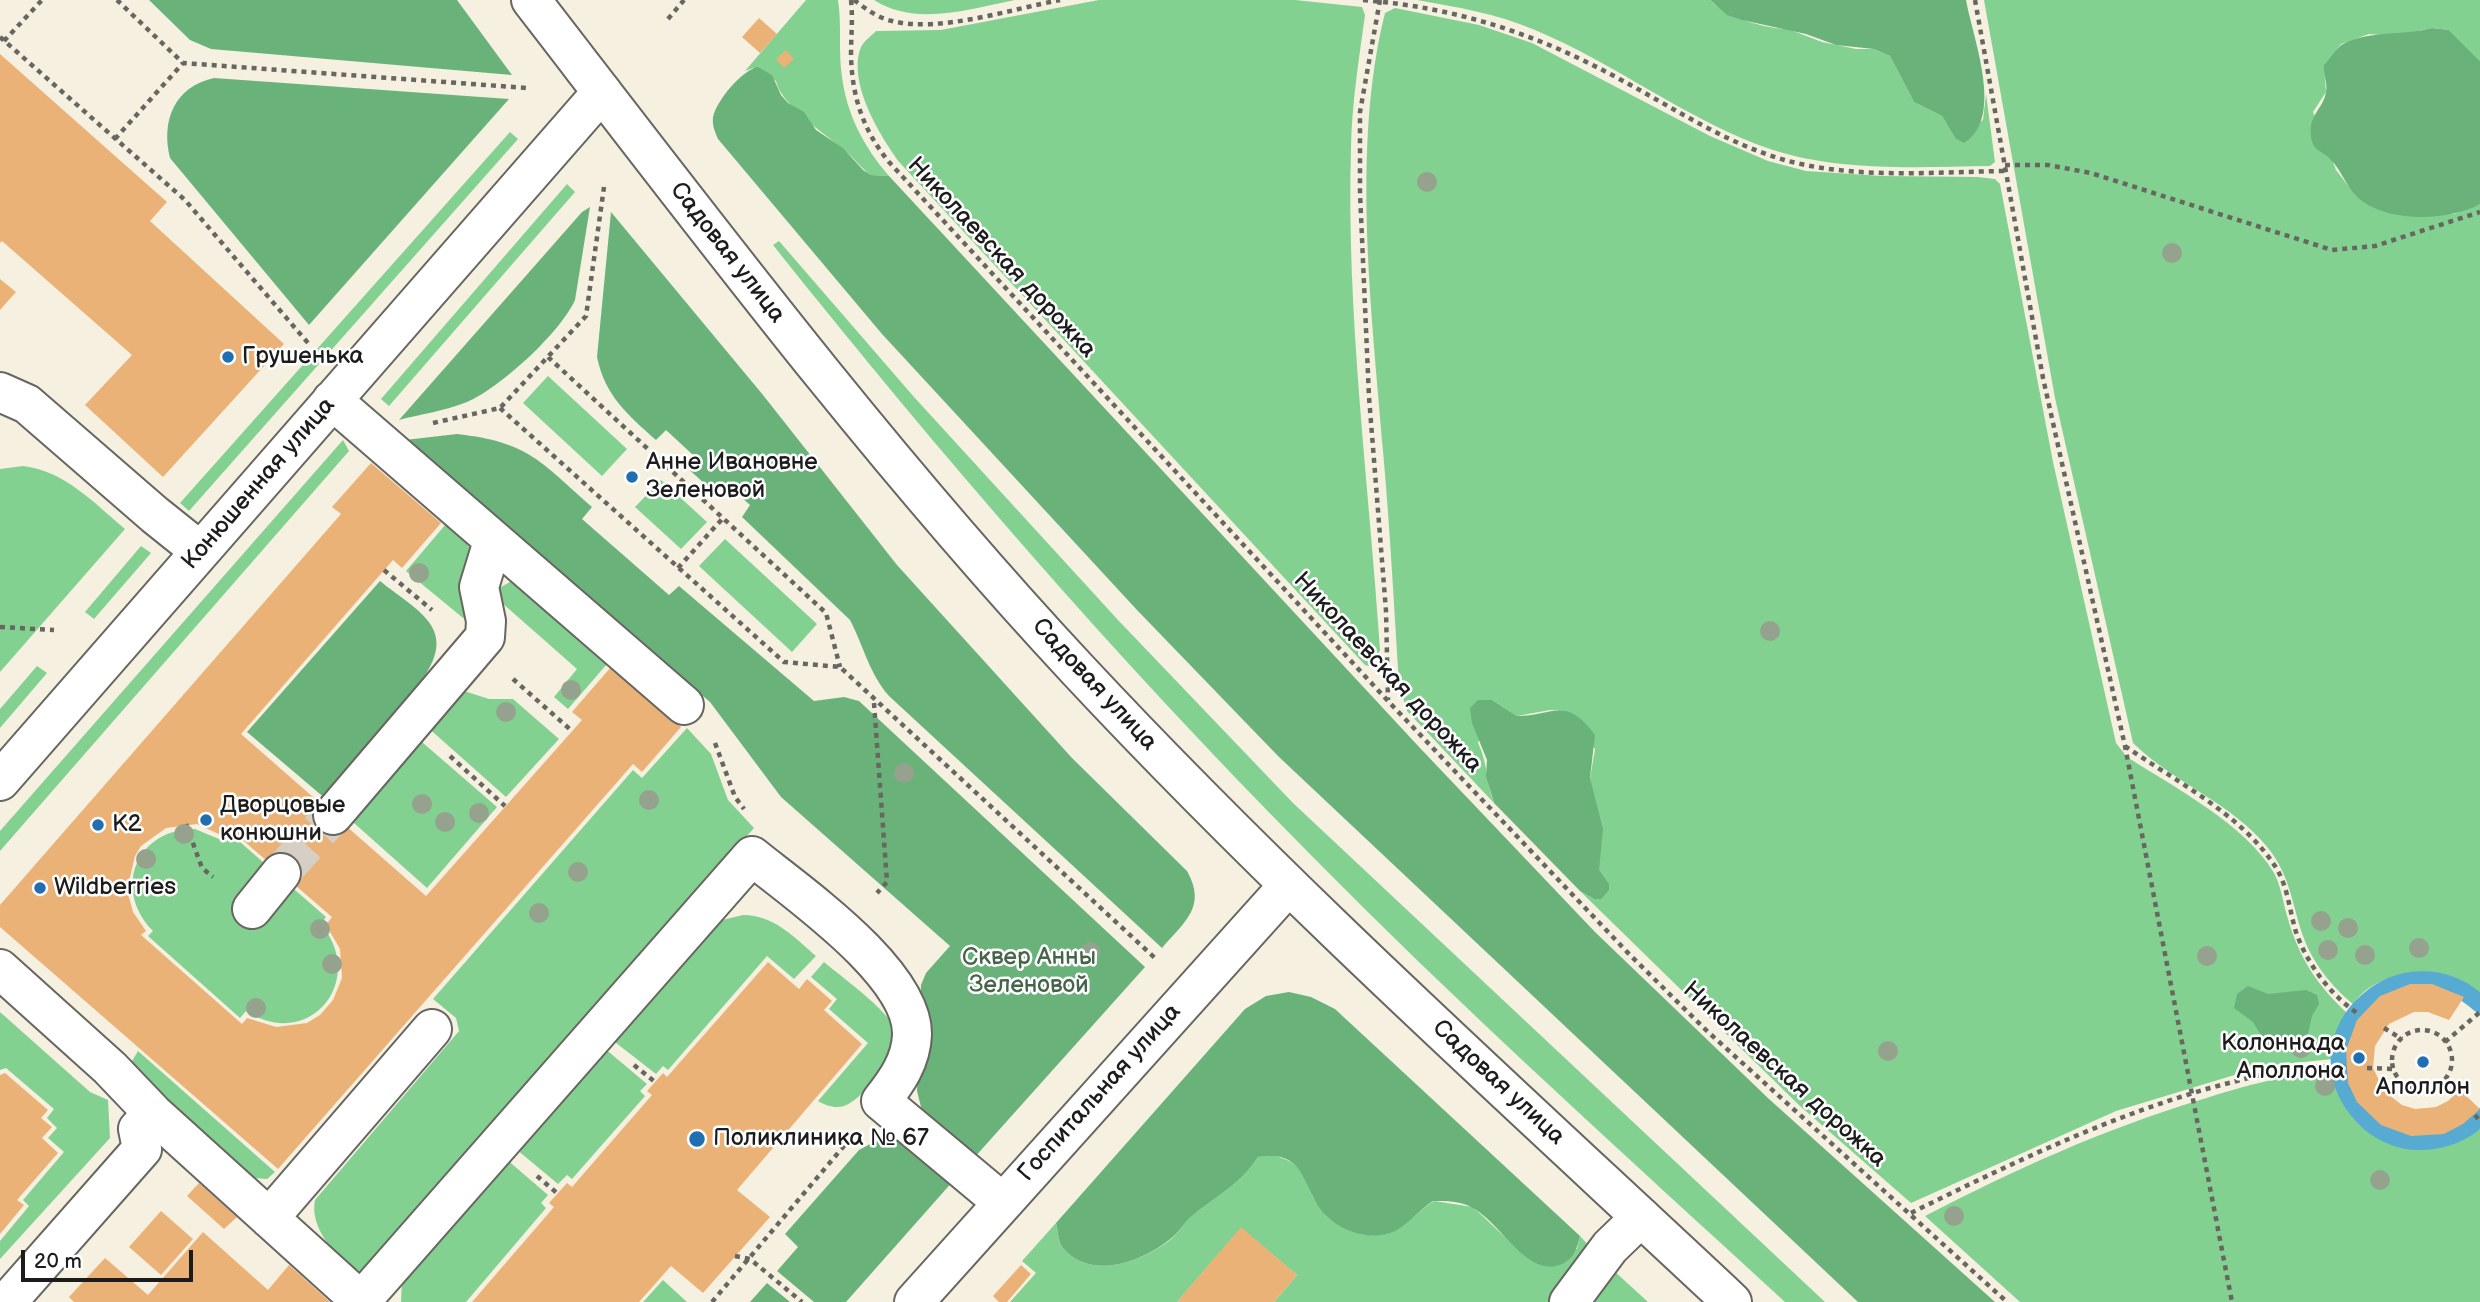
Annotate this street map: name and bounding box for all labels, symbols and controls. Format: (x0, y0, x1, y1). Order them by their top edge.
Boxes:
street label: Николаевская дорожка (901, 152, 1101, 364)
street label: Садовая улица (663, 177, 791, 329)
place label: Грушенька (242, 343, 364, 371)
marker: Грушенька (220, 349, 236, 365)
street label: Конюшенная улица (176, 392, 342, 576)
place label: Анне Ивановне Зеленовой (646, 449, 818, 505)
marker: Анне Ивановне Зеленовой (624, 469, 640, 485)
street label: Николаевская дорожка (1287, 567, 1487, 779)
street label: Садовая улица (1025, 613, 1163, 757)
place label: Дворцовые конюшни (220, 792, 345, 848)
place label: К2 (112, 811, 142, 839)
marker: Дворцовые конюшни (198, 812, 214, 828)
marker: К2 (90, 817, 106, 833)
place label: Wildberries (54, 874, 176, 902)
marker: Wildberries (32, 880, 48, 896)
park label: Сквер Анны Зеленовой (962, 944, 1096, 1000)
street label: Николаевская дорожка (1676, 976, 1892, 1174)
street label: Госпитальная улица (1013, 998, 1187, 1188)
street label: Садовая улица (1426, 1014, 1570, 1152)
place label: Колоннада Аполлона (2221, 1030, 2345, 1086)
marker: Колоннада Аполлона (2351, 1050, 2367, 1066)
marker: Аполлон (2415, 1054, 2431, 1070)
place label: Аполлон (2376, 1074, 2470, 1102)
place label: Поликлиника № 67 (713, 1125, 929, 1153)
marker: Поликлиника № 67 (687, 1129, 707, 1149)
scale bar (24, 1236, 196, 1280)
text: 20 m (34, 1249, 82, 1274)

